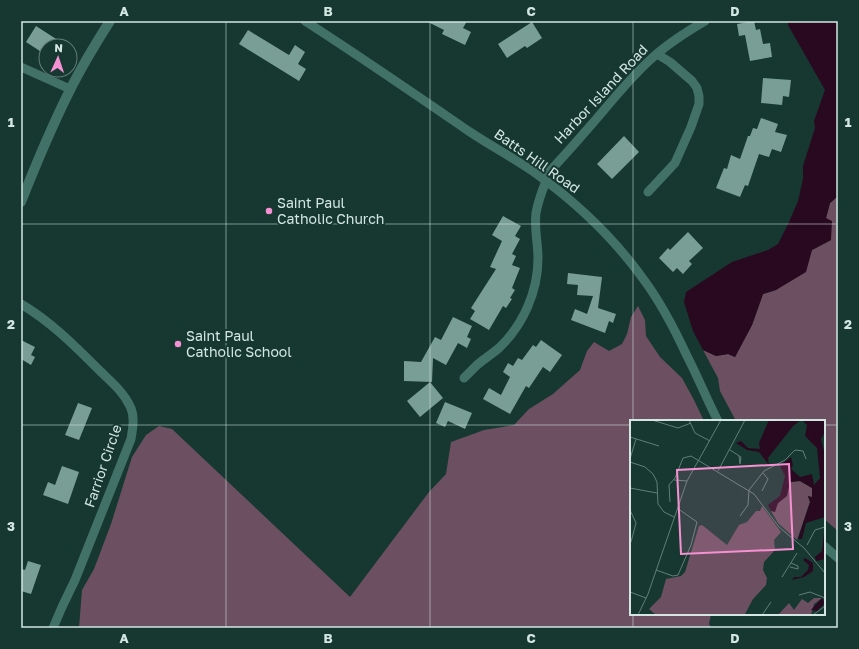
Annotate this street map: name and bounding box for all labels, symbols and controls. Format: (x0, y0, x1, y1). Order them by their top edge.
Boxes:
text: A (119, 3, 129, 19)
text: B (323, 3, 333, 19)
text: C (526, 3, 536, 19)
text: D (730, 3, 740, 19)
north arrow (38, 38, 78, 78)
text: N (54, 41, 63, 54)
street label: Harbor Island Road (550, 41, 651, 147)
text: 1 (8, 114, 15, 130)
text: 1 (845, 114, 852, 130)
street label: Batts Hill Road (491, 125, 583, 196)
place label: Saint Paul Catholic Church (277, 194, 384, 227)
marker: Saint Paul Catholic Church (264, 206, 274, 216)
text: 2 (7, 316, 15, 332)
text: 2 (844, 316, 852, 332)
place label: Saint Paul Catholic School (186, 327, 292, 360)
marker: Saint Paul Catholic School (173, 339, 183, 349)
inset map (630, 420, 825, 615)
street label: Farrior Circle (80, 422, 125, 510)
text: 3 (7, 518, 15, 534)
text: 3 (844, 518, 852, 534)
text: A (119, 630, 129, 646)
text: B (323, 630, 333, 646)
text: C (526, 630, 536, 646)
text: D (730, 630, 740, 646)

